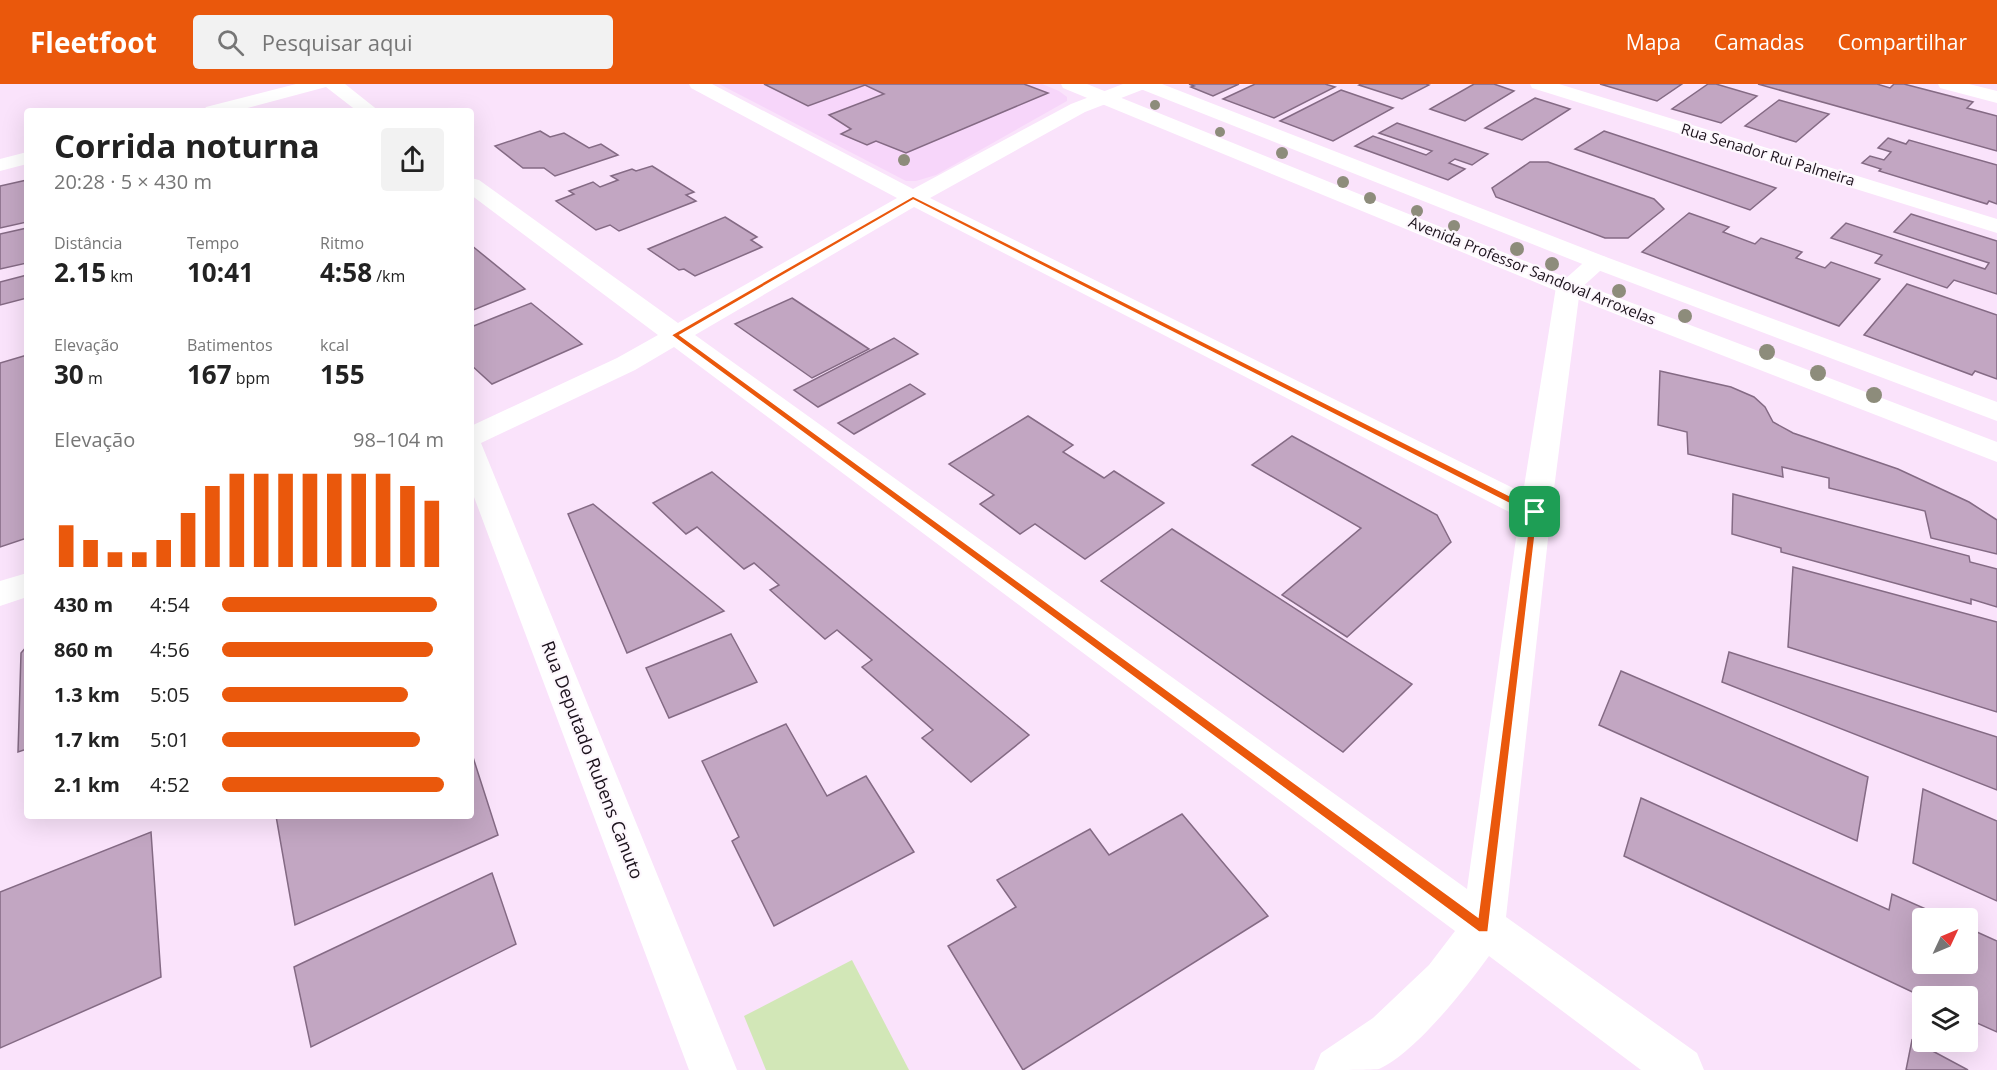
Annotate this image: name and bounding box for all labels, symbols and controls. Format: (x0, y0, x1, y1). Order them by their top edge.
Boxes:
search box (193, 15, 613, 69)
text: Fleetfoot (30, 23, 157, 61)
icon: search (214, 26, 247, 59)
text: Pesquisar aqui (262, 27, 413, 57)
text: Mapa (1626, 28, 1681, 56)
text: Camadas (1714, 28, 1804, 56)
text: Compartilhar (1837, 28, 1967, 56)
street label: Rua Senador Rui Palmeira (1679, 118, 1858, 190)
text: Corrida noturna (54, 123, 320, 168)
button: share (381, 128, 444, 191)
text: 20:28 · 5 × 430 m (54, 168, 212, 195)
street label: Avenida Professor Sandoval Arroxelas (1406, 211, 1659, 329)
text: Distância (54, 232, 122, 254)
text: Tempo (187, 232, 239, 254)
text: Ritmo (320, 232, 364, 254)
text: 2.15 (54, 254, 106, 290)
text: 10:41 (187, 254, 254, 290)
text: 4:58 (320, 254, 372, 290)
text: km (106, 265, 133, 287)
text: /km (372, 265, 405, 287)
text: Elevação (54, 334, 119, 356)
text: Batimentos (187, 334, 273, 356)
text: kcal (320, 334, 349, 356)
text: 30 (54, 356, 84, 392)
text: 167 (187, 356, 232, 392)
text: 155 (320, 356, 365, 392)
text: m (84, 367, 103, 389)
text: bpm (232, 367, 270, 389)
text: Elevação (54, 426, 135, 453)
text: 98–104 m (353, 426, 444, 453)
pin (1509, 486, 1560, 537)
icon: arrive (1518, 495, 1551, 528)
text: 430 m (54, 591, 113, 618)
text: 4:54 (150, 591, 190, 618)
text: 860 m (54, 636, 113, 663)
text: 4:56 (150, 636, 190, 663)
street label: Rua Deputado Rubens Canuto (536, 637, 650, 882)
text: 1.3 km (54, 681, 120, 708)
text: 5:05 (150, 681, 190, 708)
text: 1.7 km (54, 726, 120, 753)
text: 5:01 (150, 726, 190, 753)
text: 2.1 km (54, 771, 120, 798)
text: 4:52 (150, 771, 190, 798)
north arrow (1912, 908, 1978, 974)
map controls (1912, 908, 1978, 1052)
button: layers (1912, 986, 1978, 1052)

